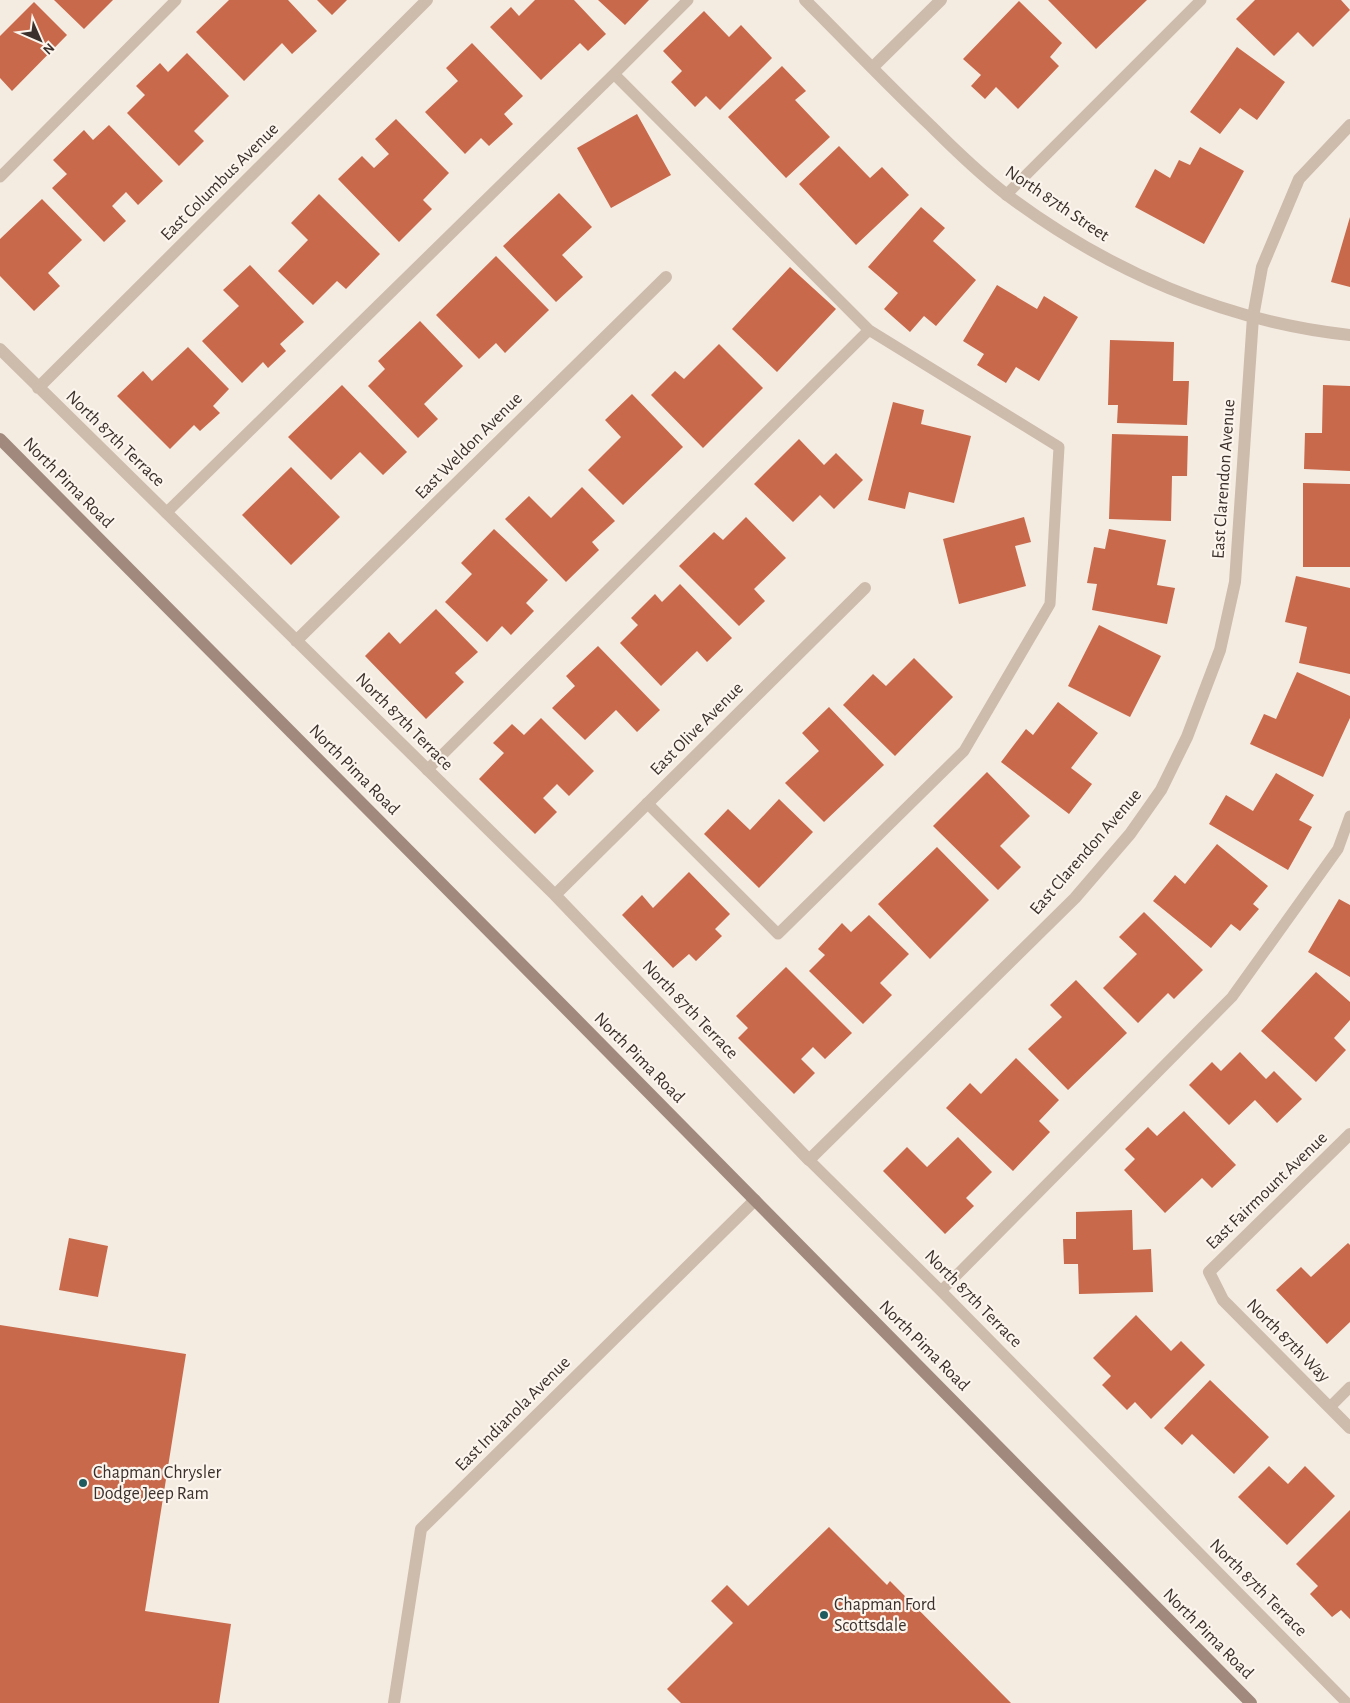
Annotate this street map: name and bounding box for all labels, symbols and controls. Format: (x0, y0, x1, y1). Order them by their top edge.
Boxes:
north arrow (15, 15, 65, 65)
text: N (40, 40, 57, 57)
street label: East Columbus Avenue (158, 120, 282, 244)
street label: North 87th Street (1002, 163, 1112, 245)
street label: North 87th Terrace (62, 388, 168, 490)
street label: East Weldon Avenue (412, 389, 526, 503)
street label: East Clarendon Avenue (1209, 399, 1239, 559)
street label: North Pima Road (19, 434, 117, 532)
street label: North 87th Terrace (352, 670, 456, 774)
street label: East Olive Avenue (647, 679, 747, 779)
street label: North Pima Road (305, 721, 403, 819)
street label: East Clarendon Avenue (1027, 786, 1145, 918)
street label: North 87th Terrace (639, 957, 741, 1063)
street label: North Pima Road (590, 1009, 688, 1107)
street label: East Fairmount Avenue (1203, 1129, 1331, 1253)
street label: North 87th Terrace (921, 1247, 1025, 1351)
street label: North 87th Way (1243, 1296, 1333, 1386)
street label: North Pima Road (875, 1297, 973, 1395)
street label: East Indianola Avenue (452, 1353, 574, 1475)
place label: Chapman Chrysler Dodge Jeep Ram (93, 1464, 221, 1503)
marker: Chapman Chrysler Dodge Jeep Ram (77, 1477, 89, 1489)
street label: North 87th Terrace (1206, 1536, 1310, 1640)
street label: North Pima Road (1159, 1585, 1257, 1683)
place label: Chapman Ford Scottsdale (834, 1596, 936, 1635)
marker: Chapman Ford Scottsdale (818, 1609, 830, 1621)

